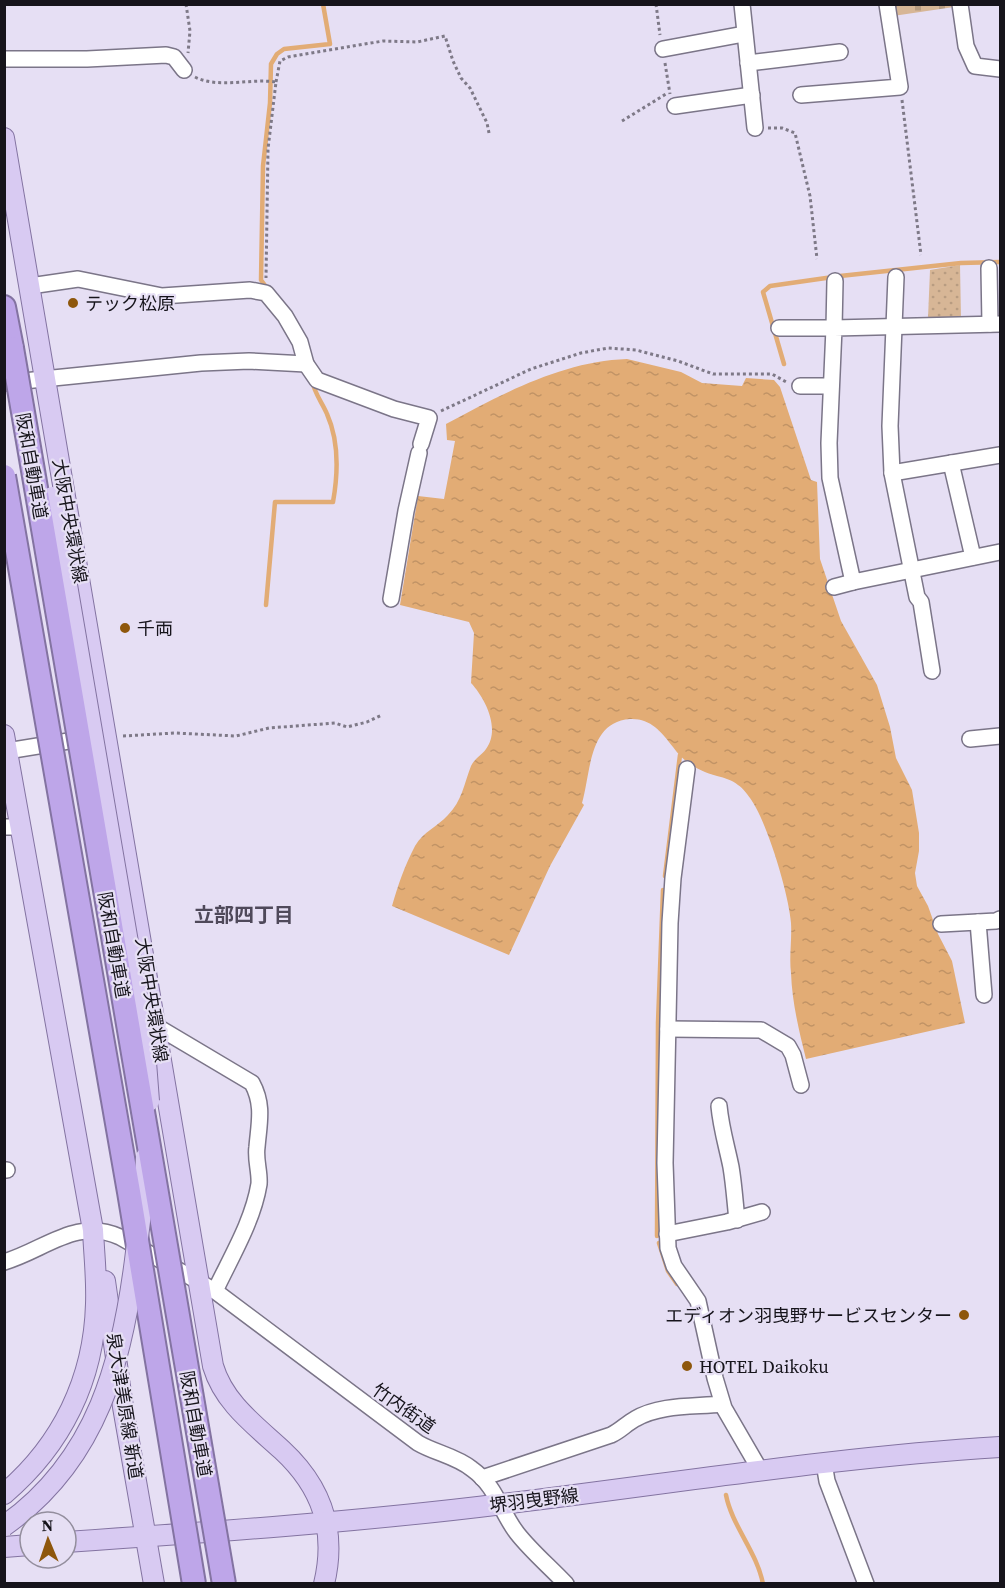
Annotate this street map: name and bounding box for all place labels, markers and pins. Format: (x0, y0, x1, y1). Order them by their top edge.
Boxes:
place label: テック松原 (85, 291, 175, 316)
marker: テック松原 (66, 296, 80, 310)
place label: 千両 (137, 616, 173, 641)
marker: 千両 (118, 621, 132, 635)
place label: エディオン羽曳野サービスセンター (665, 1303, 952, 1328)
marker: エディオン羽曳野サービスセンター (957, 1308, 971, 1322)
place label: HOTEL Daikoku (699, 1354, 829, 1379)
marker: HOTEL Daikoku (680, 1359, 694, 1373)

